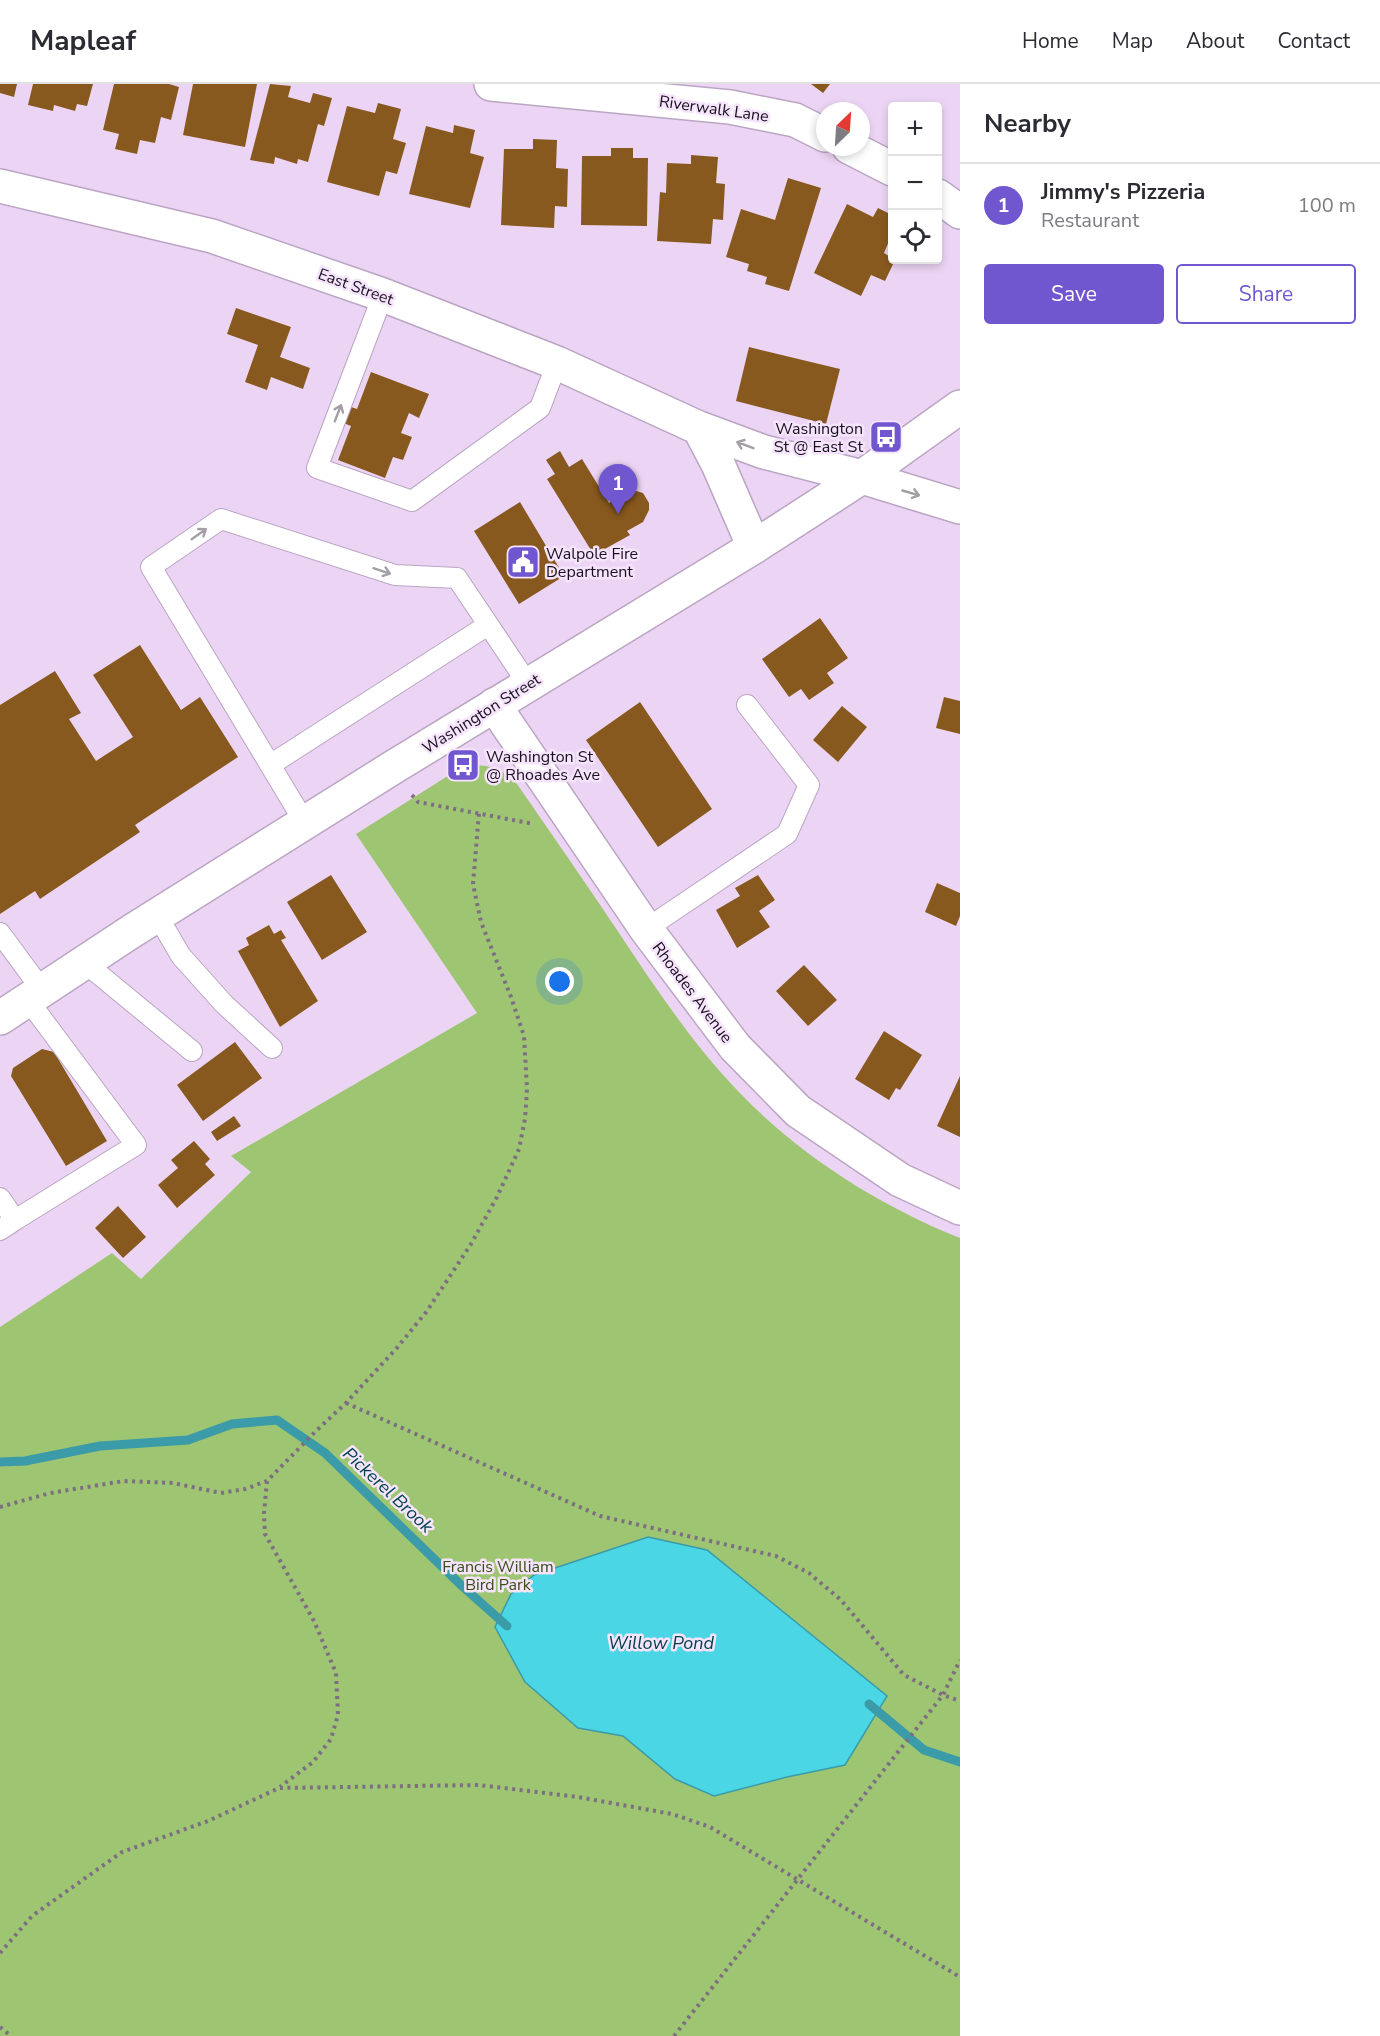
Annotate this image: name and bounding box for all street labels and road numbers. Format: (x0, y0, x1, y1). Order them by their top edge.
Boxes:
street label: Riverwalk Lane (658, 90, 770, 128)
street label: East Street (315, 263, 397, 311)
street label: Washington Street (418, 668, 545, 759)
street label: Rhoades Avenue (647, 938, 737, 1048)

